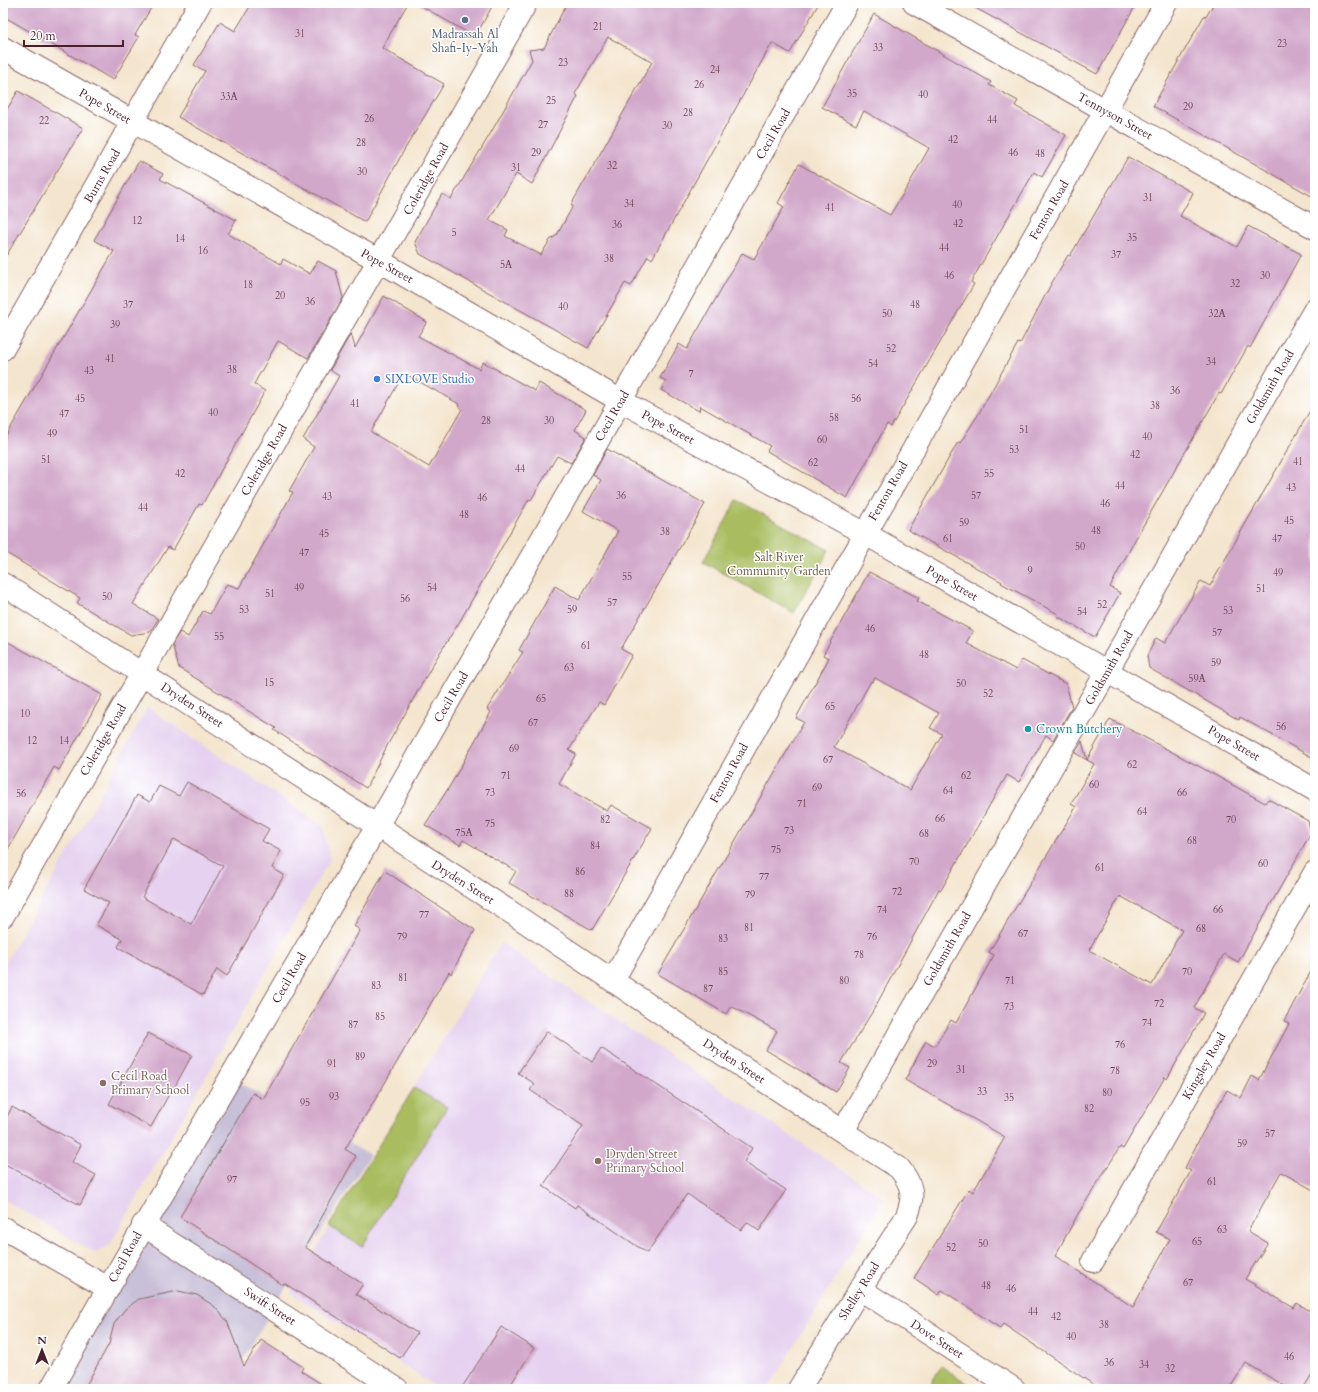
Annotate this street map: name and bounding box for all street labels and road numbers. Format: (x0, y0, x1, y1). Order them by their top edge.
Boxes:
street label: Pope Street (76, 85, 134, 127)
street label: Tennyson Street (1075, 89, 1156, 143)
street label: Cecil Road (752, 105, 794, 162)
street label: Coleridge Road (400, 140, 453, 218)
street label: Burns Road (80, 146, 124, 206)
street label: Fenton Road (1026, 177, 1073, 242)
street label: Pope Street (358, 245, 416, 287)
street label: Goldsmith Road (1242, 347, 1298, 427)
street label: Cecil Road (591, 387, 633, 444)
street label: Pope Street (639, 406, 697, 448)
street label: Coleridge Road (237, 421, 291, 499)
street label: Fenton Road (865, 458, 912, 523)
street label: Pope Street (923, 562, 981, 604)
street label: Goldsmith Road (1081, 628, 1137, 708)
street label: Cecil Road (430, 668, 472, 725)
street label: Dryden Street (158, 679, 226, 731)
street label: Coleridge Road (76, 701, 130, 779)
street label: Pope Street (1205, 722, 1263, 764)
street label: Fenton Road (706, 740, 752, 806)
street label: Dryden Street (429, 856, 498, 908)
street label: Goldsmith Road (919, 909, 975, 989)
street label: Cecil Road (268, 949, 310, 1006)
street label: Kingsley Road (1178, 1029, 1230, 1102)
street label: Dryden Street (700, 1035, 768, 1087)
street label: Cecil Road (104, 1228, 146, 1285)
street label: Shelley Road (835, 1258, 883, 1323)
street label: Swift Street (241, 1283, 299, 1329)
street label: Dove Street (908, 1316, 967, 1362)

